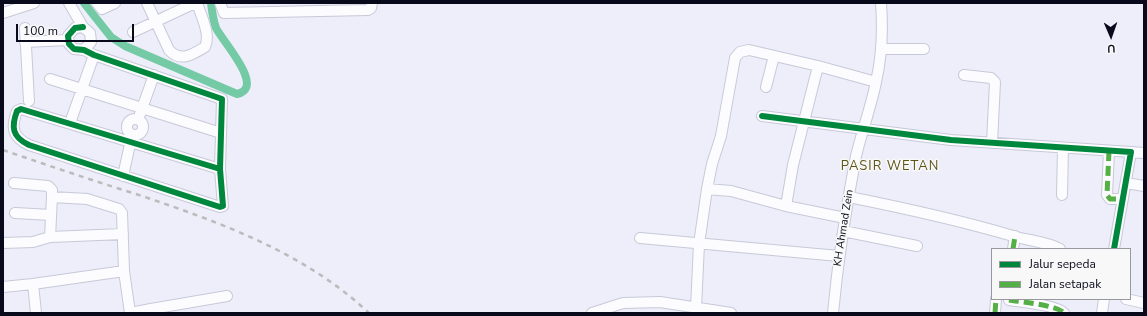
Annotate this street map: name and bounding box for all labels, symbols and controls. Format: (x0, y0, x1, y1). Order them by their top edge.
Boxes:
scale bar (18, 16, 136, 42)
north arrow (1091, 16, 1131, 56)
text: 100 m (23, 23, 58, 39)
text: U (1107, 41, 1116, 56)
district label: PASIR WETAN (841, 159, 939, 175)
street label: KH Ahmad Zein (831, 189, 857, 267)
legend (991, 248, 1131, 300)
text: Jalur sepeda (1029, 256, 1096, 272)
text: Jalan setapak (1029, 276, 1101, 292)

